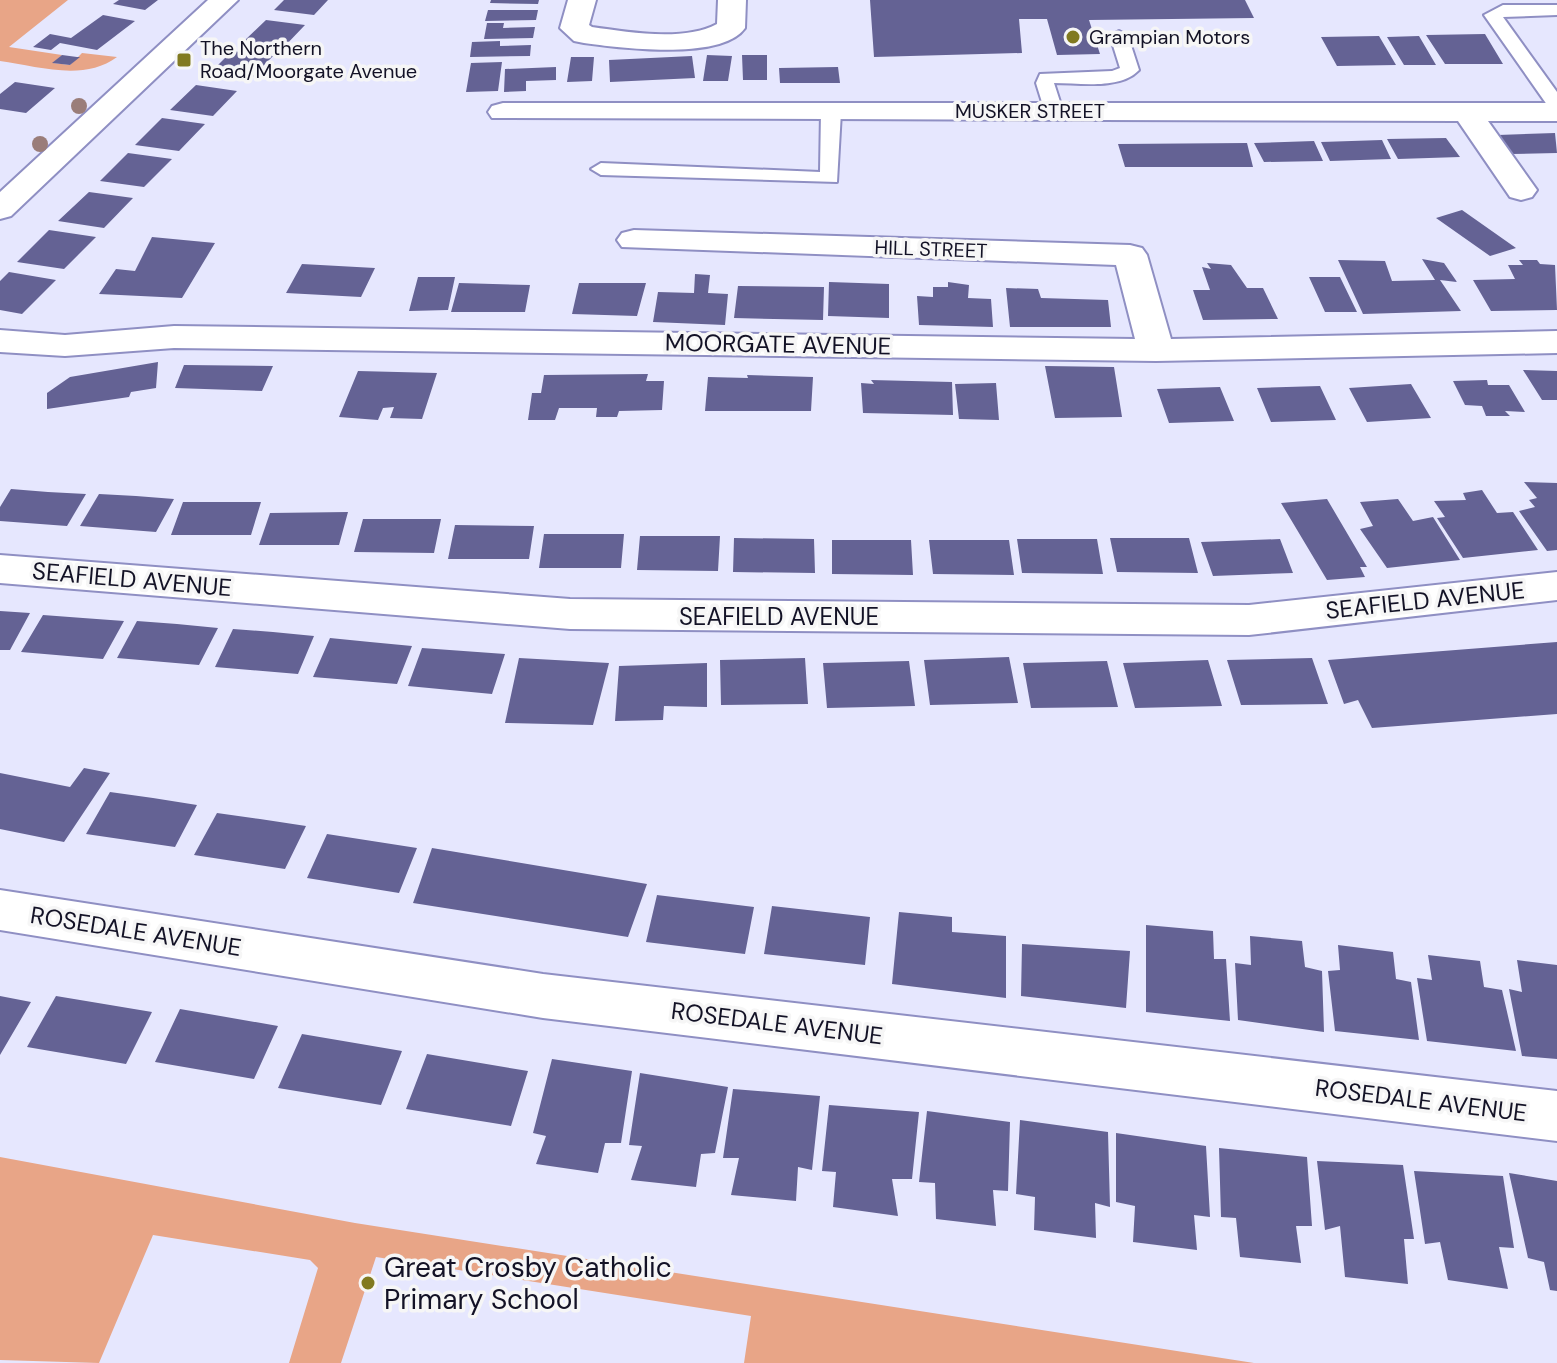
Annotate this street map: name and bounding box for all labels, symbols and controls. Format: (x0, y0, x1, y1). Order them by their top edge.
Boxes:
place label: Grampian Motors (1089, 24, 1250, 50)
marker: Grampian Motors (1064, 28, 1082, 46)
place label: The Northern Road/Moorgate Avenue (200, 35, 417, 84)
marker: The Northern Road/Moorgate Avenue (175, 51, 193, 69)
street label: MUSKER STREET (955, 98, 1105, 124)
street label: HILL STREET (874, 234, 988, 264)
street label: MOORGATE AVENUE (665, 327, 891, 361)
street label: SEAFIELD AVENUE (31, 555, 233, 603)
street label: SEAFIELD AVENUE (1324, 574, 1526, 626)
street label: SEAFIELD AVENUE (679, 601, 879, 632)
street label: ROSEDALE AVENUE (28, 899, 244, 963)
street label: ROSEDALE AVENUE (669, 995, 885, 1051)
street label: ROSEDALE AVENUE (1313, 1072, 1529, 1128)
place label: Great Crosby Catholic Primary School (384, 1249, 672, 1318)
marker: Great Crosby Catholic Primary School (359, 1274, 377, 1292)

